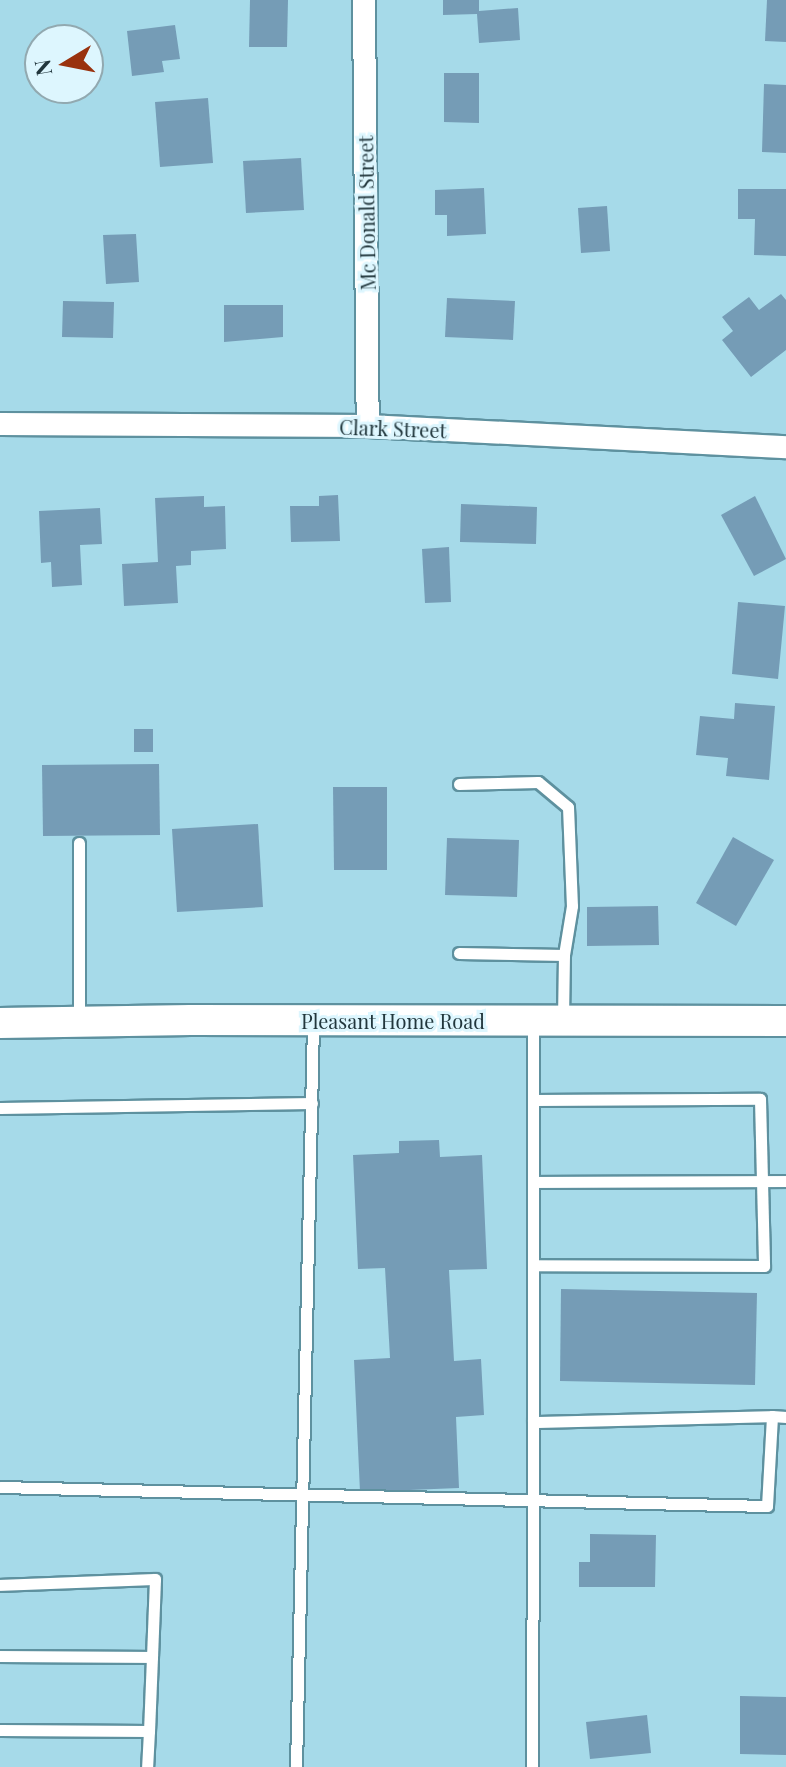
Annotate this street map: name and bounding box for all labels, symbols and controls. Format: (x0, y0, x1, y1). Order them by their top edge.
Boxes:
north arrow (24, 24, 104, 104)
text: N (26, 57, 58, 78)
street label: Mc Donald Street (353, 135, 379, 291)
street label: Clark Street (339, 414, 447, 442)
street label: Pleasant Home Road (301, 1008, 485, 1032)

